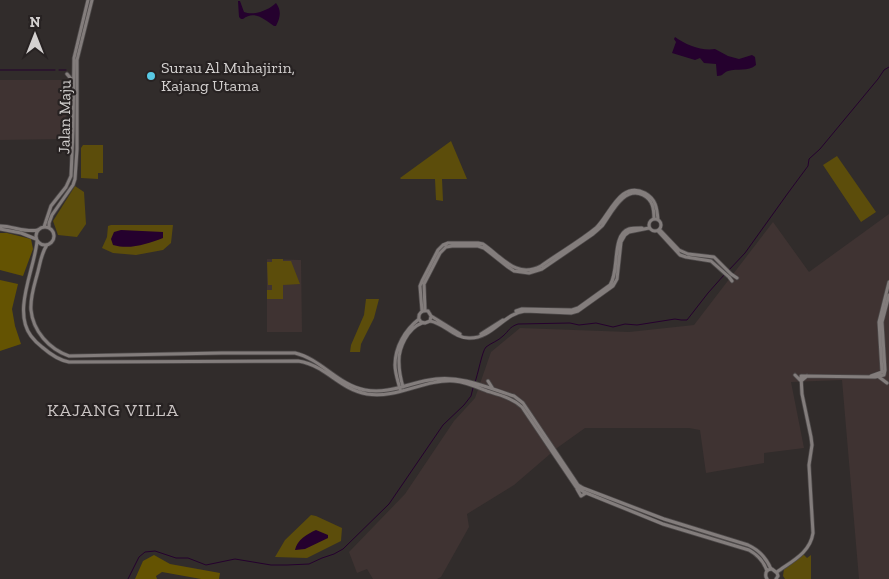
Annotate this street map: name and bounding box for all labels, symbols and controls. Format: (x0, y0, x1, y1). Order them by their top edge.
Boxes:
north arrow (10, 10, 60, 60)
text: N (30, 14, 41, 31)
place label: Surau Al Muhajirin, Kajang Utama (161, 58, 295, 95)
marker: Surau Al Muhajirin, Kajang Utama (145, 70, 157, 82)
street label: Jalan Maju (54, 80, 75, 154)
district label: KAJANG VILLA (47, 399, 179, 421)

